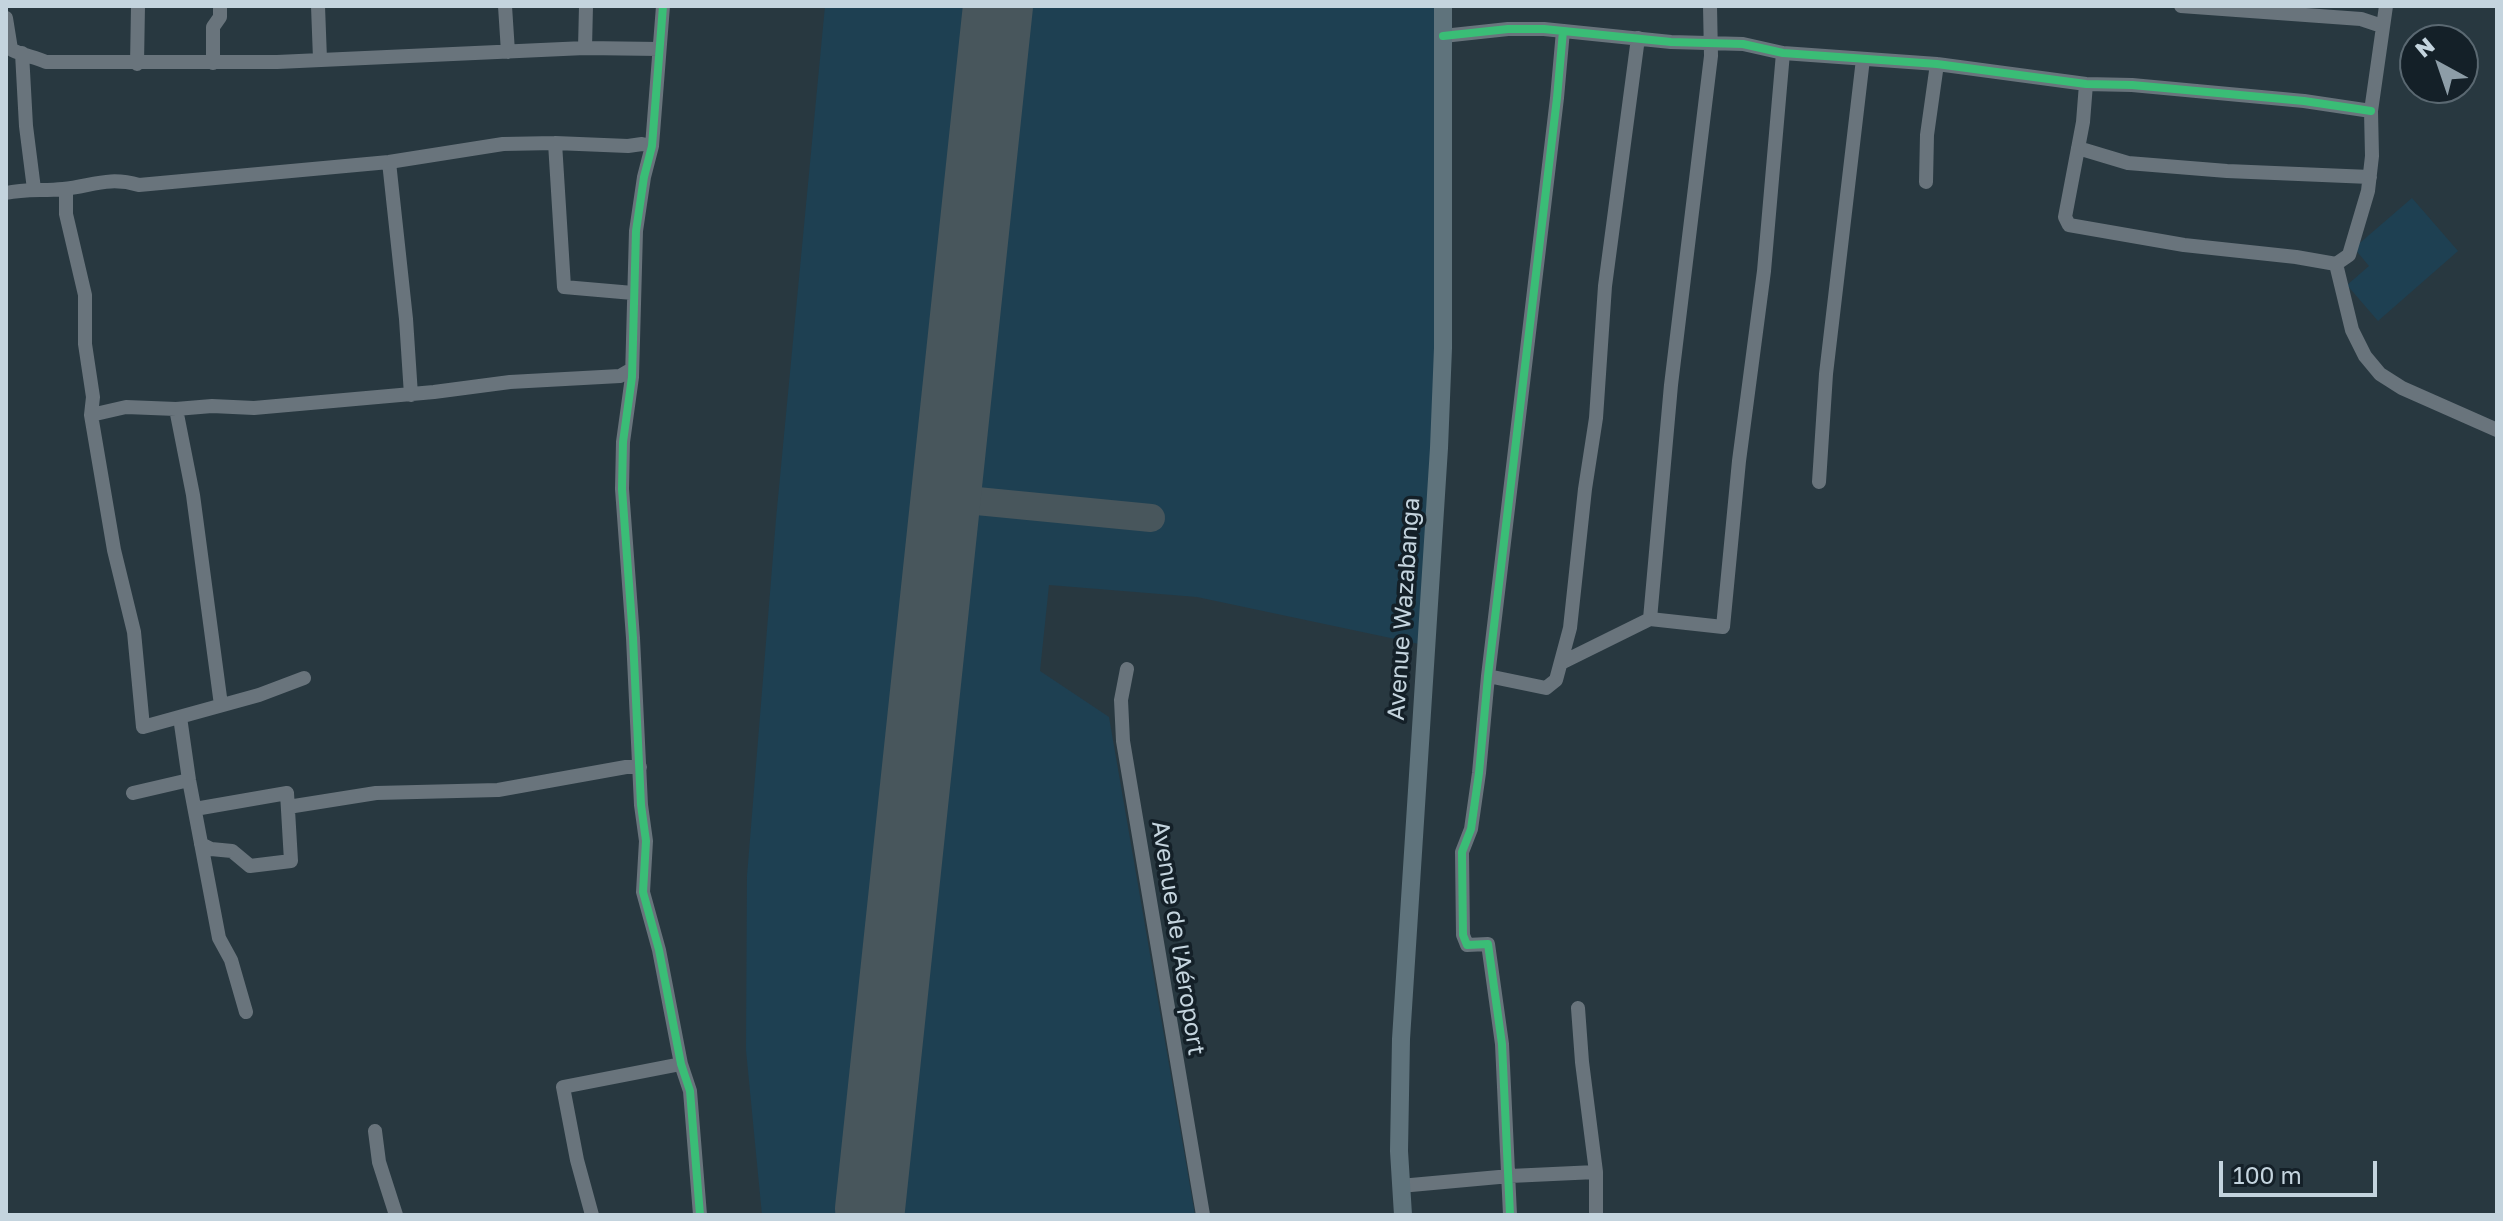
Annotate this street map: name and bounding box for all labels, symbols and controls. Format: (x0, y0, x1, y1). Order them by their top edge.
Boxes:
north arrow (2399, 24, 2479, 104)
text: N (2409, 31, 2440, 62)
street label: Avenue Wazabanga (1382, 496, 1426, 722)
street label: Avenue de l'Aéroport (1145, 819, 1211, 1057)
scale bar (2223, 1145, 2381, 1195)
text: 100 m (2233, 1160, 2302, 1189)

